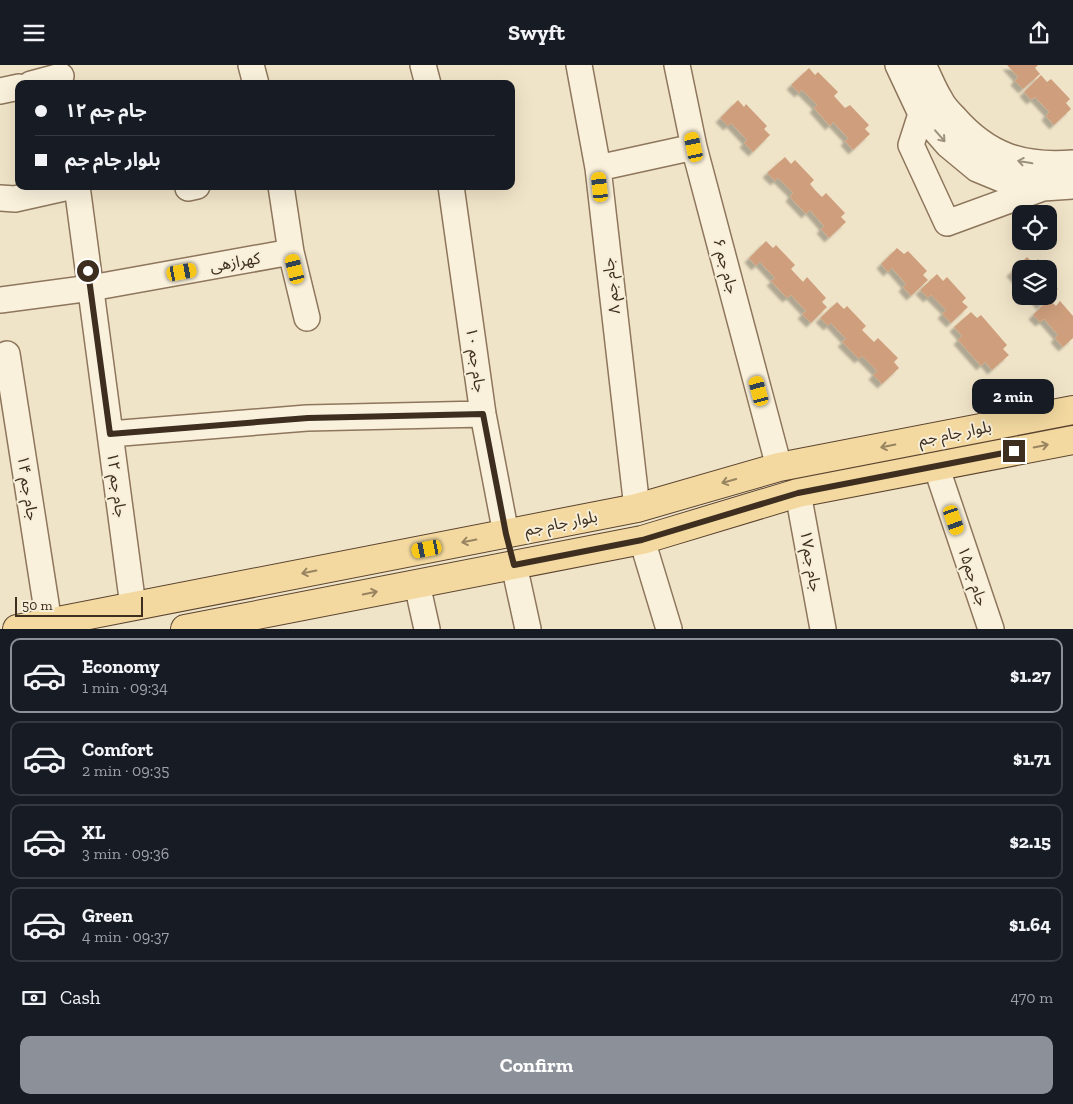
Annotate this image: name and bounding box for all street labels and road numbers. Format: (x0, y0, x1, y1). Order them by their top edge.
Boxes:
street label: جام جم ۶ (707, 236, 743, 297)
street label: کهرازهی (208, 248, 262, 276)
street label: جام جم ۸ (598, 256, 627, 315)
street label: جام جم ۱۰ (459, 326, 490, 394)
street label: بلوار جام جم (917, 417, 994, 452)
street label: جام جم ۱۲ (100, 451, 131, 519)
street label: جام جم ۱۴ (11, 454, 43, 522)
street label: بلوار جام جم (523, 507, 600, 542)
street label: جام جم۱۷ (793, 529, 826, 594)
street label: جام جم۱۵ (951, 544, 992, 609)

